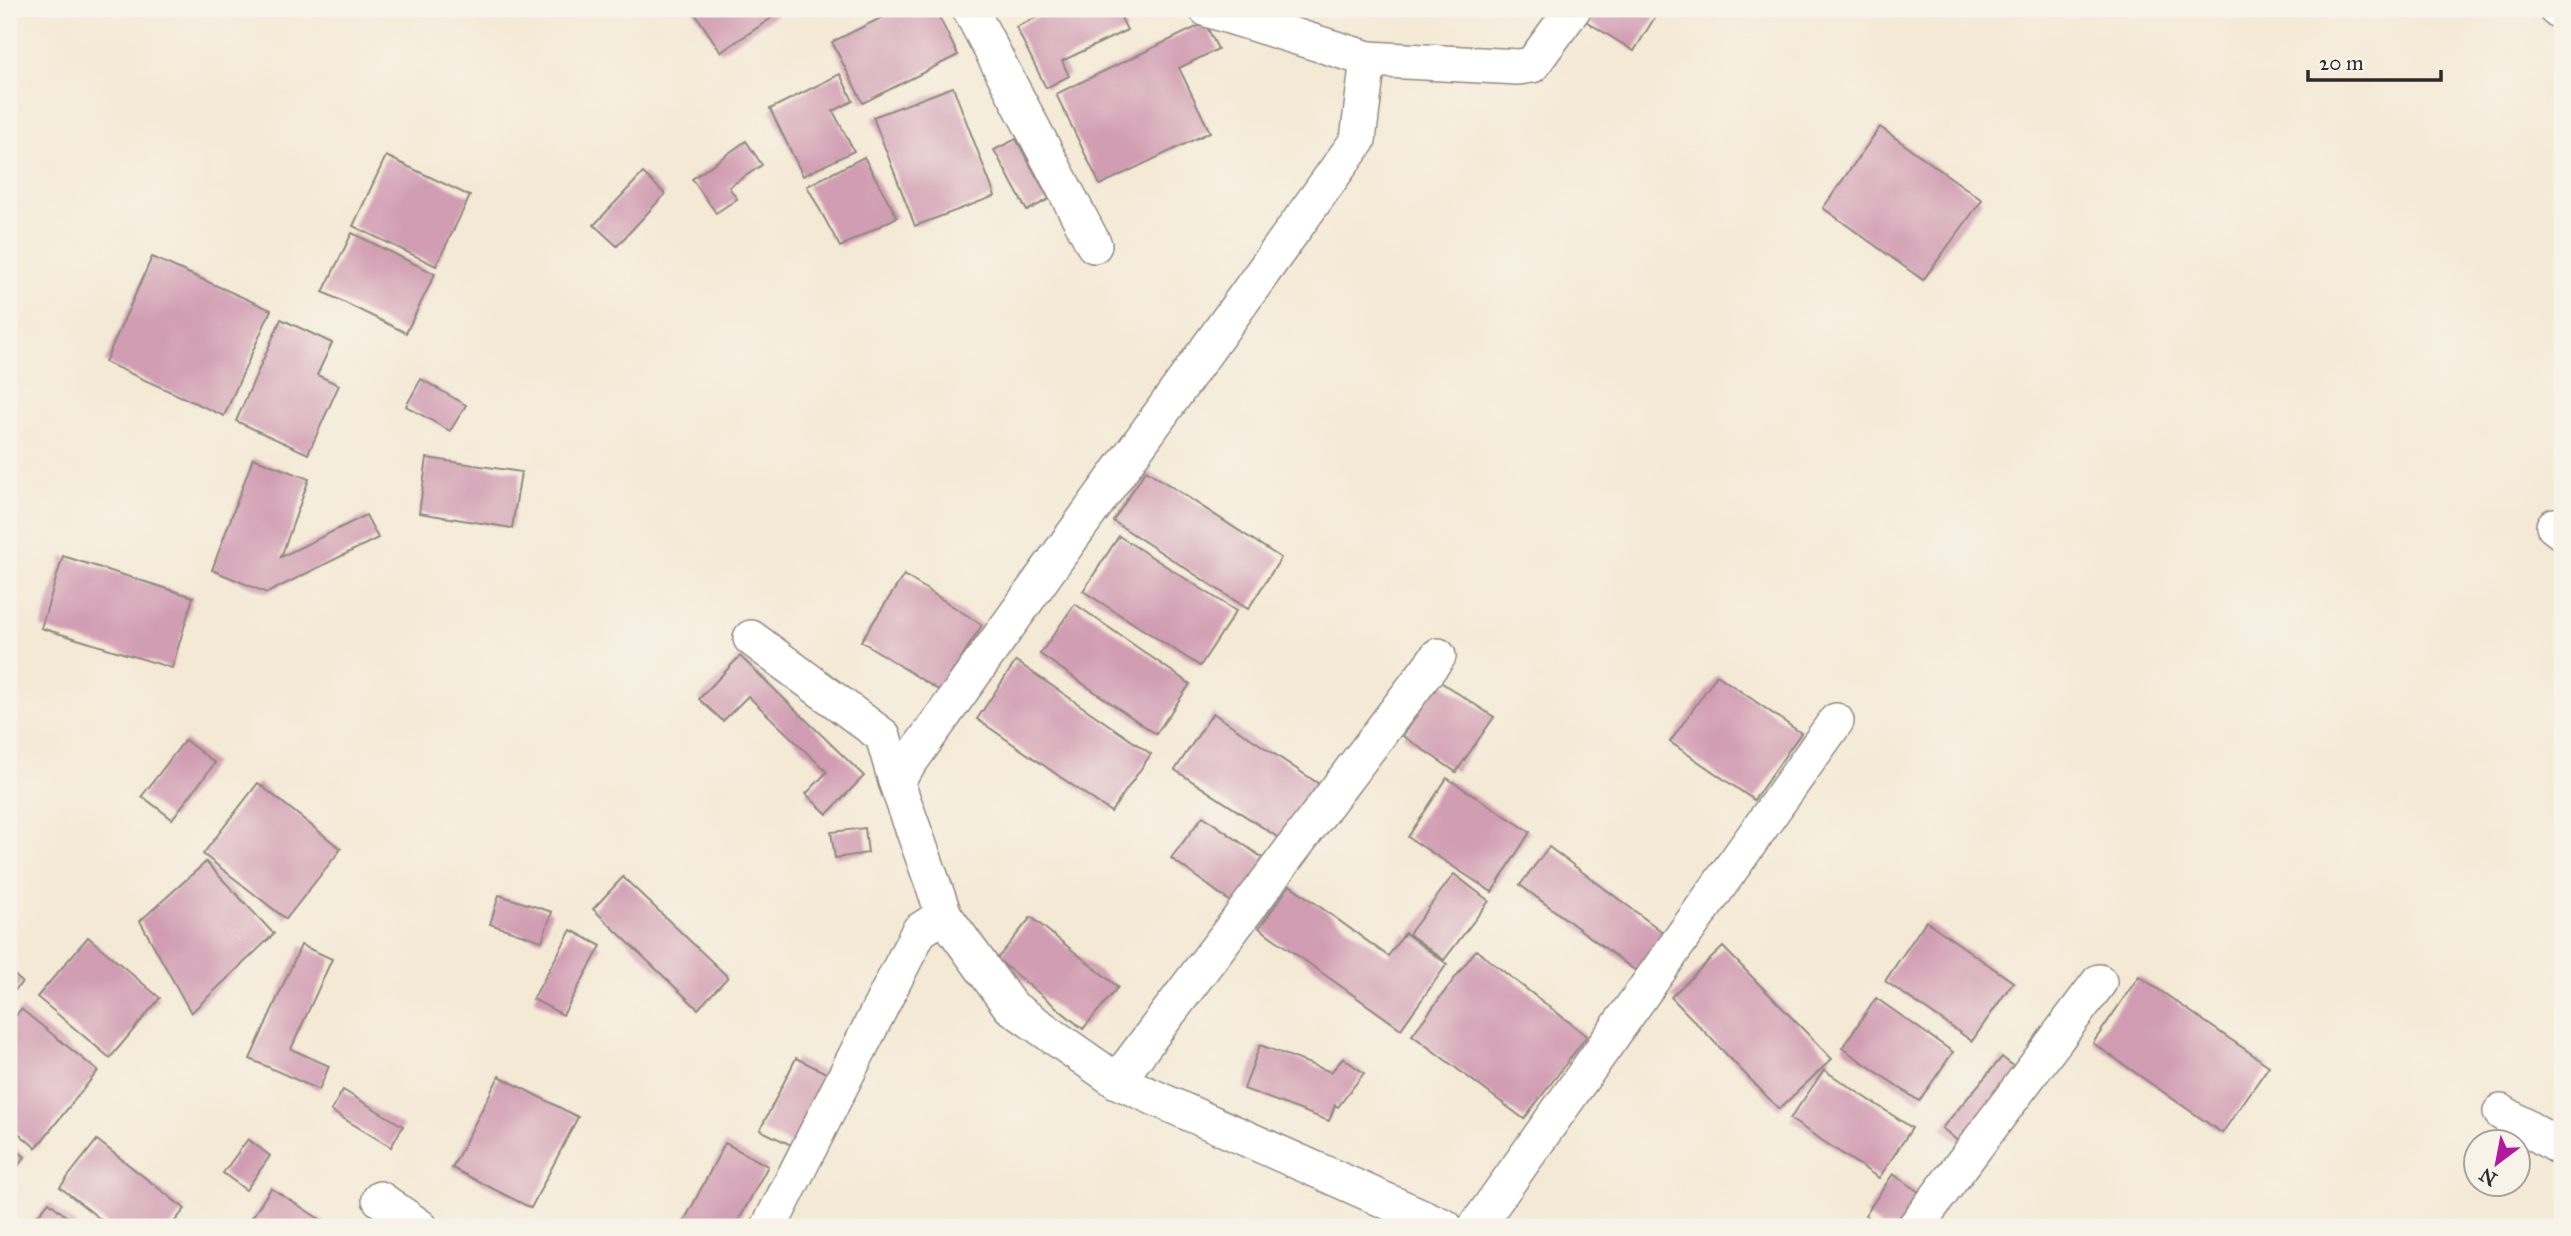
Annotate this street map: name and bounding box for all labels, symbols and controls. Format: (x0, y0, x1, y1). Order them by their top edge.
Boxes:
scale bar (2308, 38, 2442, 82)
text: 20 m (2319, 50, 2364, 76)
north arrow (2462, 1128, 2532, 1198)
text: N (2475, 1163, 2501, 1191)

